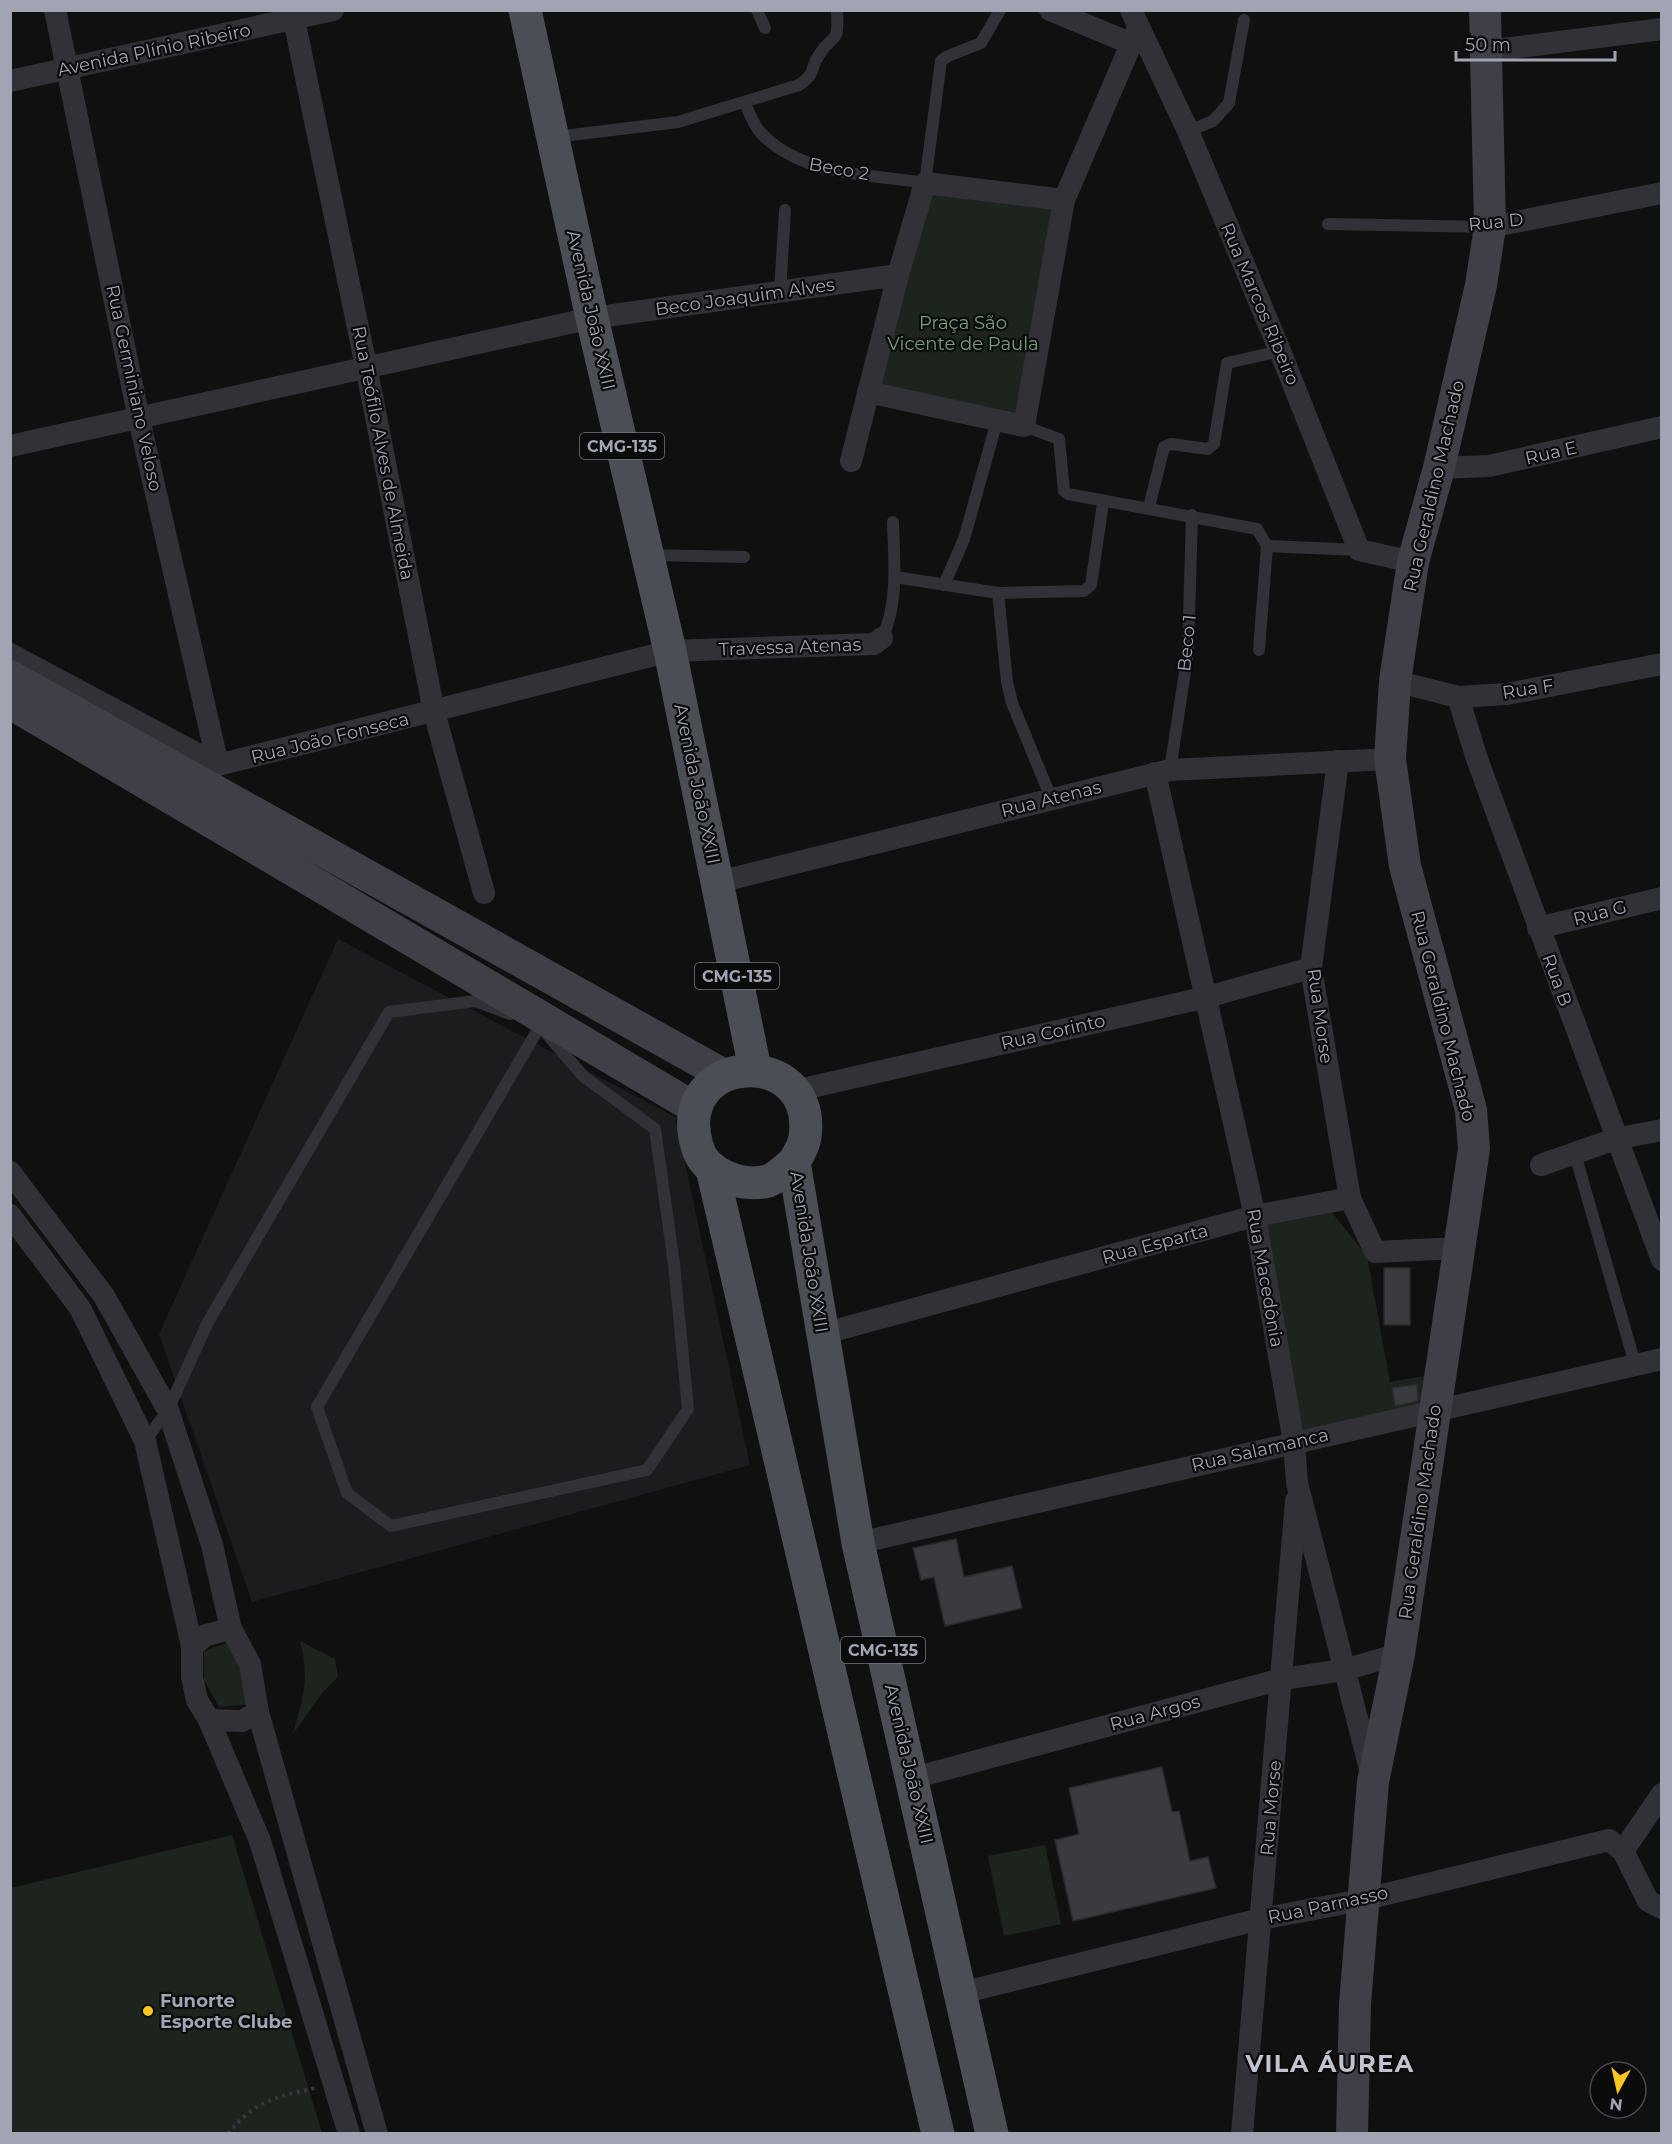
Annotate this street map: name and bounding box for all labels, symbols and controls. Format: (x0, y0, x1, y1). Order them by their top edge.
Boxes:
street label: Avenida Plínio Ribeiro (55, 19, 253, 81)
scale bar (1456, 24, 1615, 62)
text: 50 m (1465, 34, 1511, 56)
street label: Beco 2 (807, 153, 871, 185)
street label: Rua D (1467, 208, 1525, 236)
street label: Rua Marcos Ribeiro (1216, 220, 1304, 388)
street label: Avenida João XXIII (562, 228, 620, 392)
street label: Beco Joaquim Alves (654, 273, 836, 320)
street label: Rua Germiniano Veloso (101, 283, 167, 493)
park label: Praça São Vicente de Paula (887, 312, 1039, 355)
street label: Rua Teófilo Alves de Almeida (348, 324, 418, 582)
street label: Rua Geraldino Machado (1399, 378, 1469, 594)
road number: CMG-135 (580, 433, 664, 459)
street label: Rua E (1523, 436, 1579, 470)
street label: Beco 1 (1173, 614, 1201, 672)
street label: Travessa Atenas (718, 634, 862, 660)
street label: Rua F (1501, 674, 1555, 704)
street label: Avenida João XXIII (669, 702, 725, 866)
street label: Rua João Fonseca (249, 708, 411, 768)
street label: Rua Atenas (999, 776, 1104, 822)
street label: Rua G (1571, 896, 1629, 930)
street label: Rua Geraldino Machado (1406, 908, 1480, 1124)
street label: Rua B (1537, 951, 1577, 1009)
road number: CMG-135 (695, 963, 779, 989)
street label: Rua Morse (1302, 967, 1338, 1065)
street label: Rua Corinto (999, 1009, 1107, 1055)
street label: Avenida João XXIII (785, 1170, 833, 1334)
street label: Rua Macedônia (1242, 1207, 1288, 1349)
street label: Rua Esparta (1100, 1219, 1210, 1269)
street label: Rua Geraldino Machado (1394, 1403, 1446, 1621)
street label: Rua Salamanca (1189, 1424, 1331, 1476)
road number: CMG-135 (841, 1637, 925, 1663)
street label: Avenida João XXIII (880, 1682, 938, 1846)
street label: Rua Argos (1107, 1690, 1203, 1736)
street label: Rua Morse (1256, 1759, 1286, 1857)
street label: Rua Parnasso (1266, 1882, 1390, 1928)
place label: Funorte Esporte Clube (160, 1990, 292, 2033)
marker: Funorte Esporte Clube (141, 2004, 155, 2018)
district label: VILA ÁUREA (1244, 2049, 1415, 2078)
north arrow (1588, 2060, 1648, 2120)
text: N (1608, 2094, 1624, 2115)

